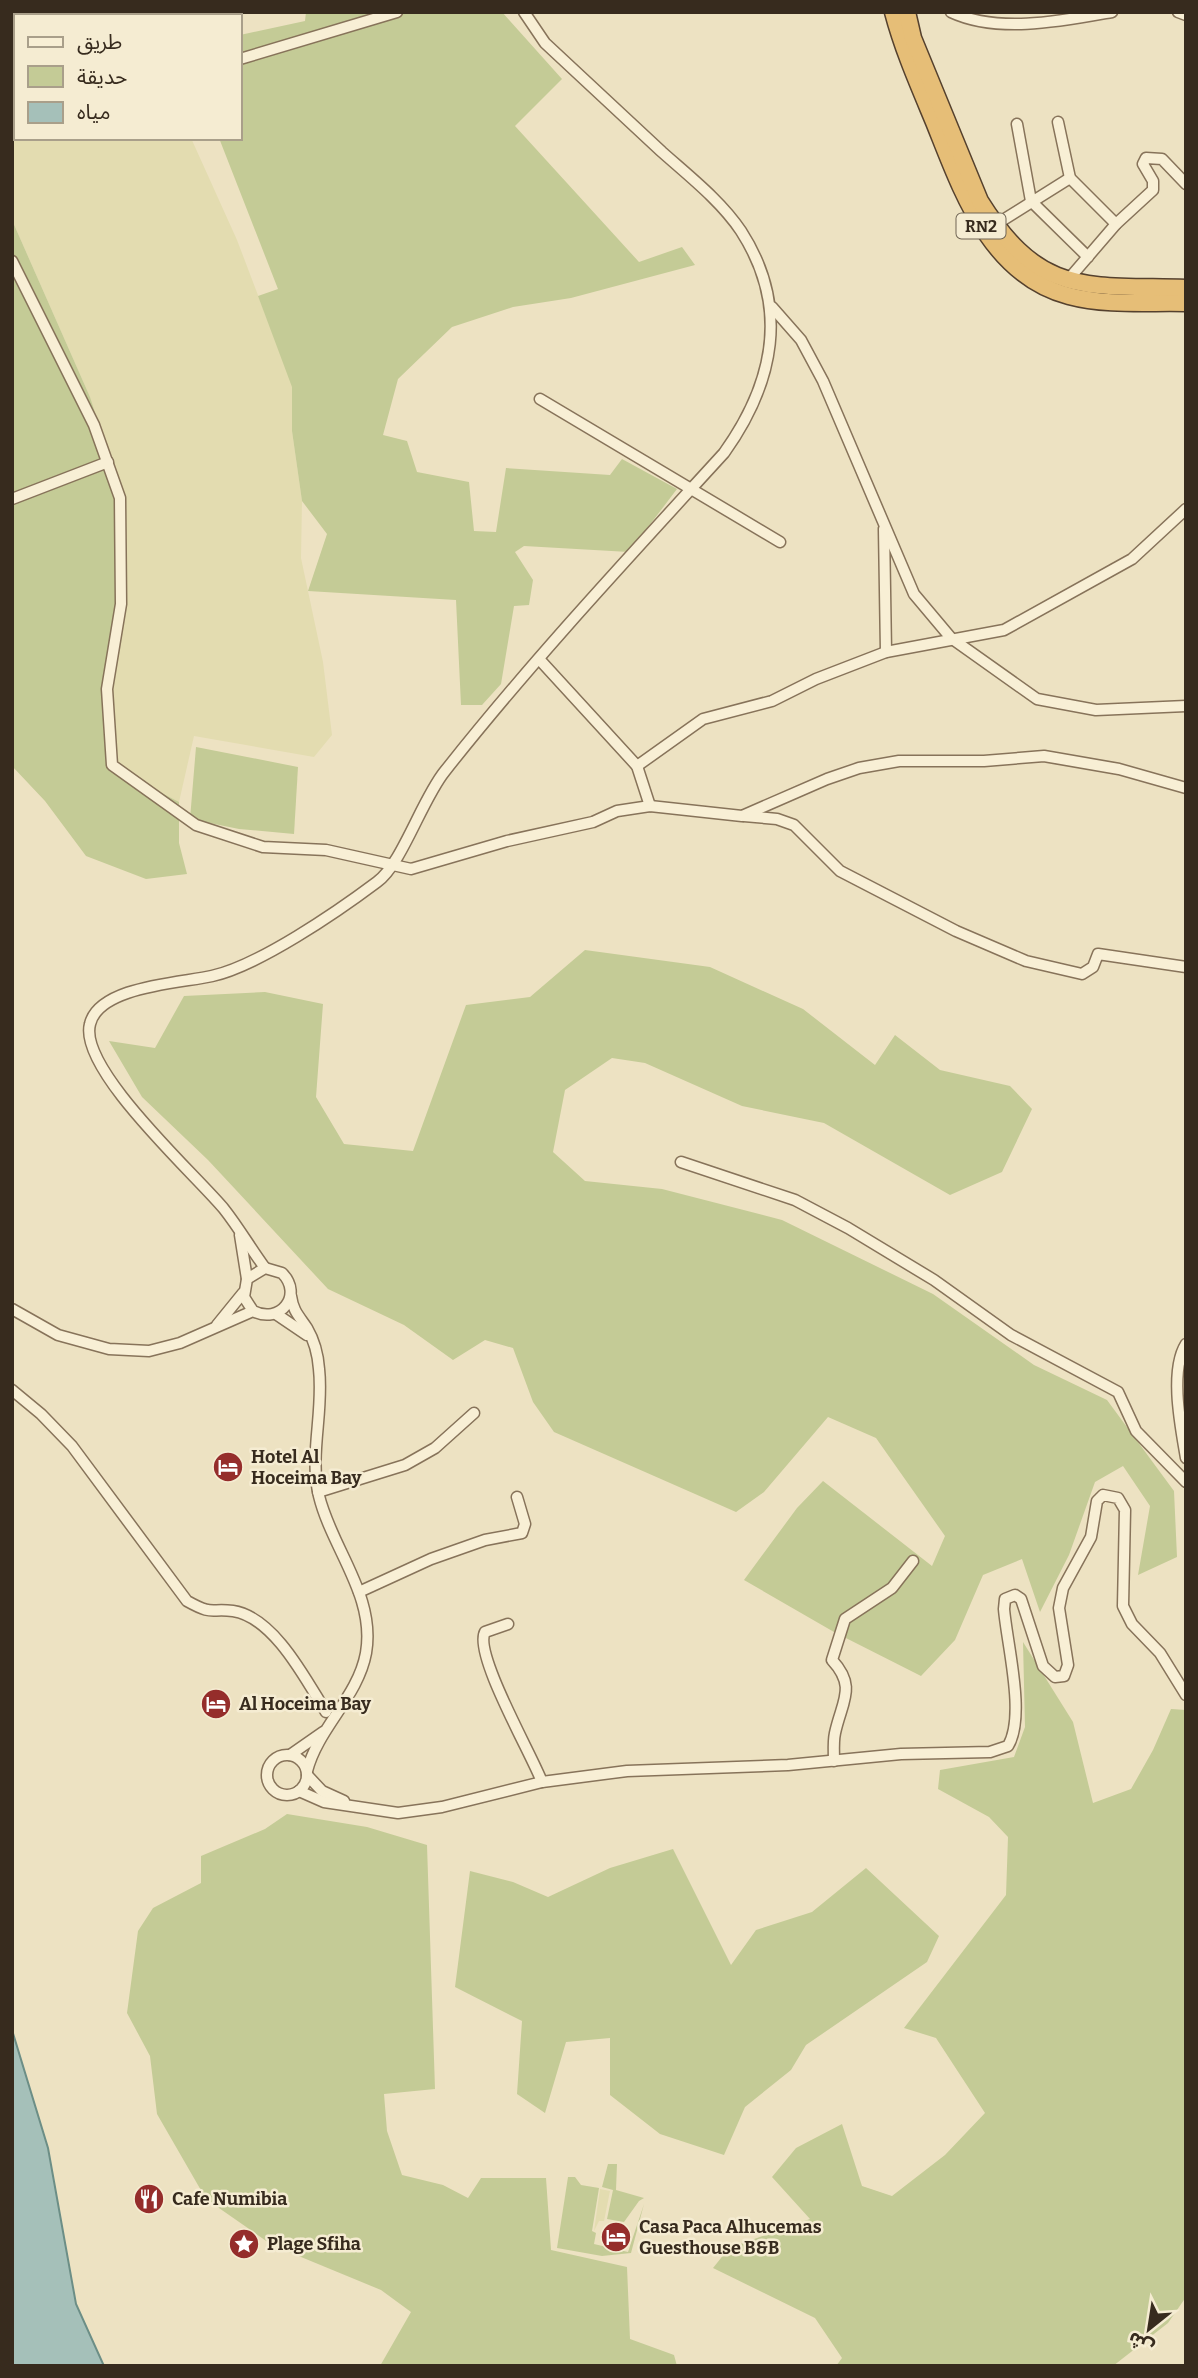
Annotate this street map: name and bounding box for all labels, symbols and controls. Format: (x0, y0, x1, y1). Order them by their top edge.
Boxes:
legend (14, 14, 242, 140)
text: طريق (77, 29, 122, 55)
text: حديقة (77, 64, 127, 90)
text: مياه (77, 99, 110, 125)
road number: RN2 (956, 214, 1006, 238)
place label: Hotel Al Hoceima Bay (251, 1446, 362, 1489)
hotel icon: Hotel Al Hoceima Bay (211, 1450, 245, 1484)
hotel icon: Al Hoceima Bay (199, 1687, 233, 1721)
place label: Al Hoceima Bay (239, 1693, 372, 1715)
restaurant icon: Cafe Numibia (132, 2182, 166, 2216)
place label: Cafe Numibia (172, 2188, 287, 2210)
place label: Casa Paca Alhucemas Guesthouse B&B (639, 2216, 822, 2259)
hotel icon: Casa Paca Alhucemas Guesthouse B&B (599, 2220, 633, 2254)
place icon: Plage Sfiha (227, 2227, 261, 2261)
place label: Plage Sfiha (267, 2233, 361, 2255)
north arrow (1114, 2294, 1184, 2364)
text: ش (1124, 2327, 1158, 2360)

